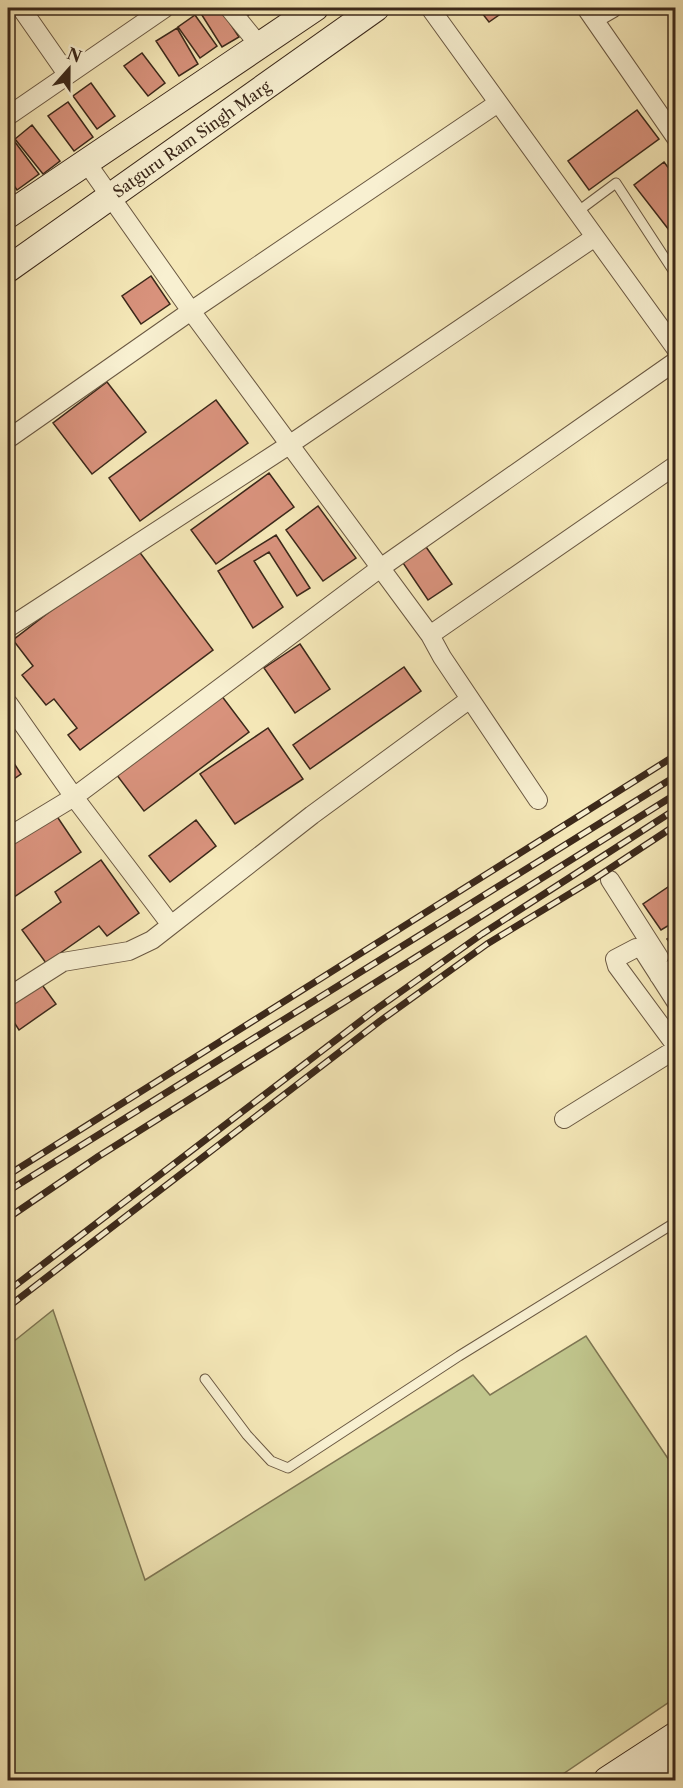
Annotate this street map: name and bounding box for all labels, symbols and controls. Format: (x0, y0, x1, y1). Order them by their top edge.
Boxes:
north arrow (39, 39, 99, 99)
text: N (64, 43, 85, 67)
street label: Satguru Ram Singh Marg (109, 76, 275, 202)

